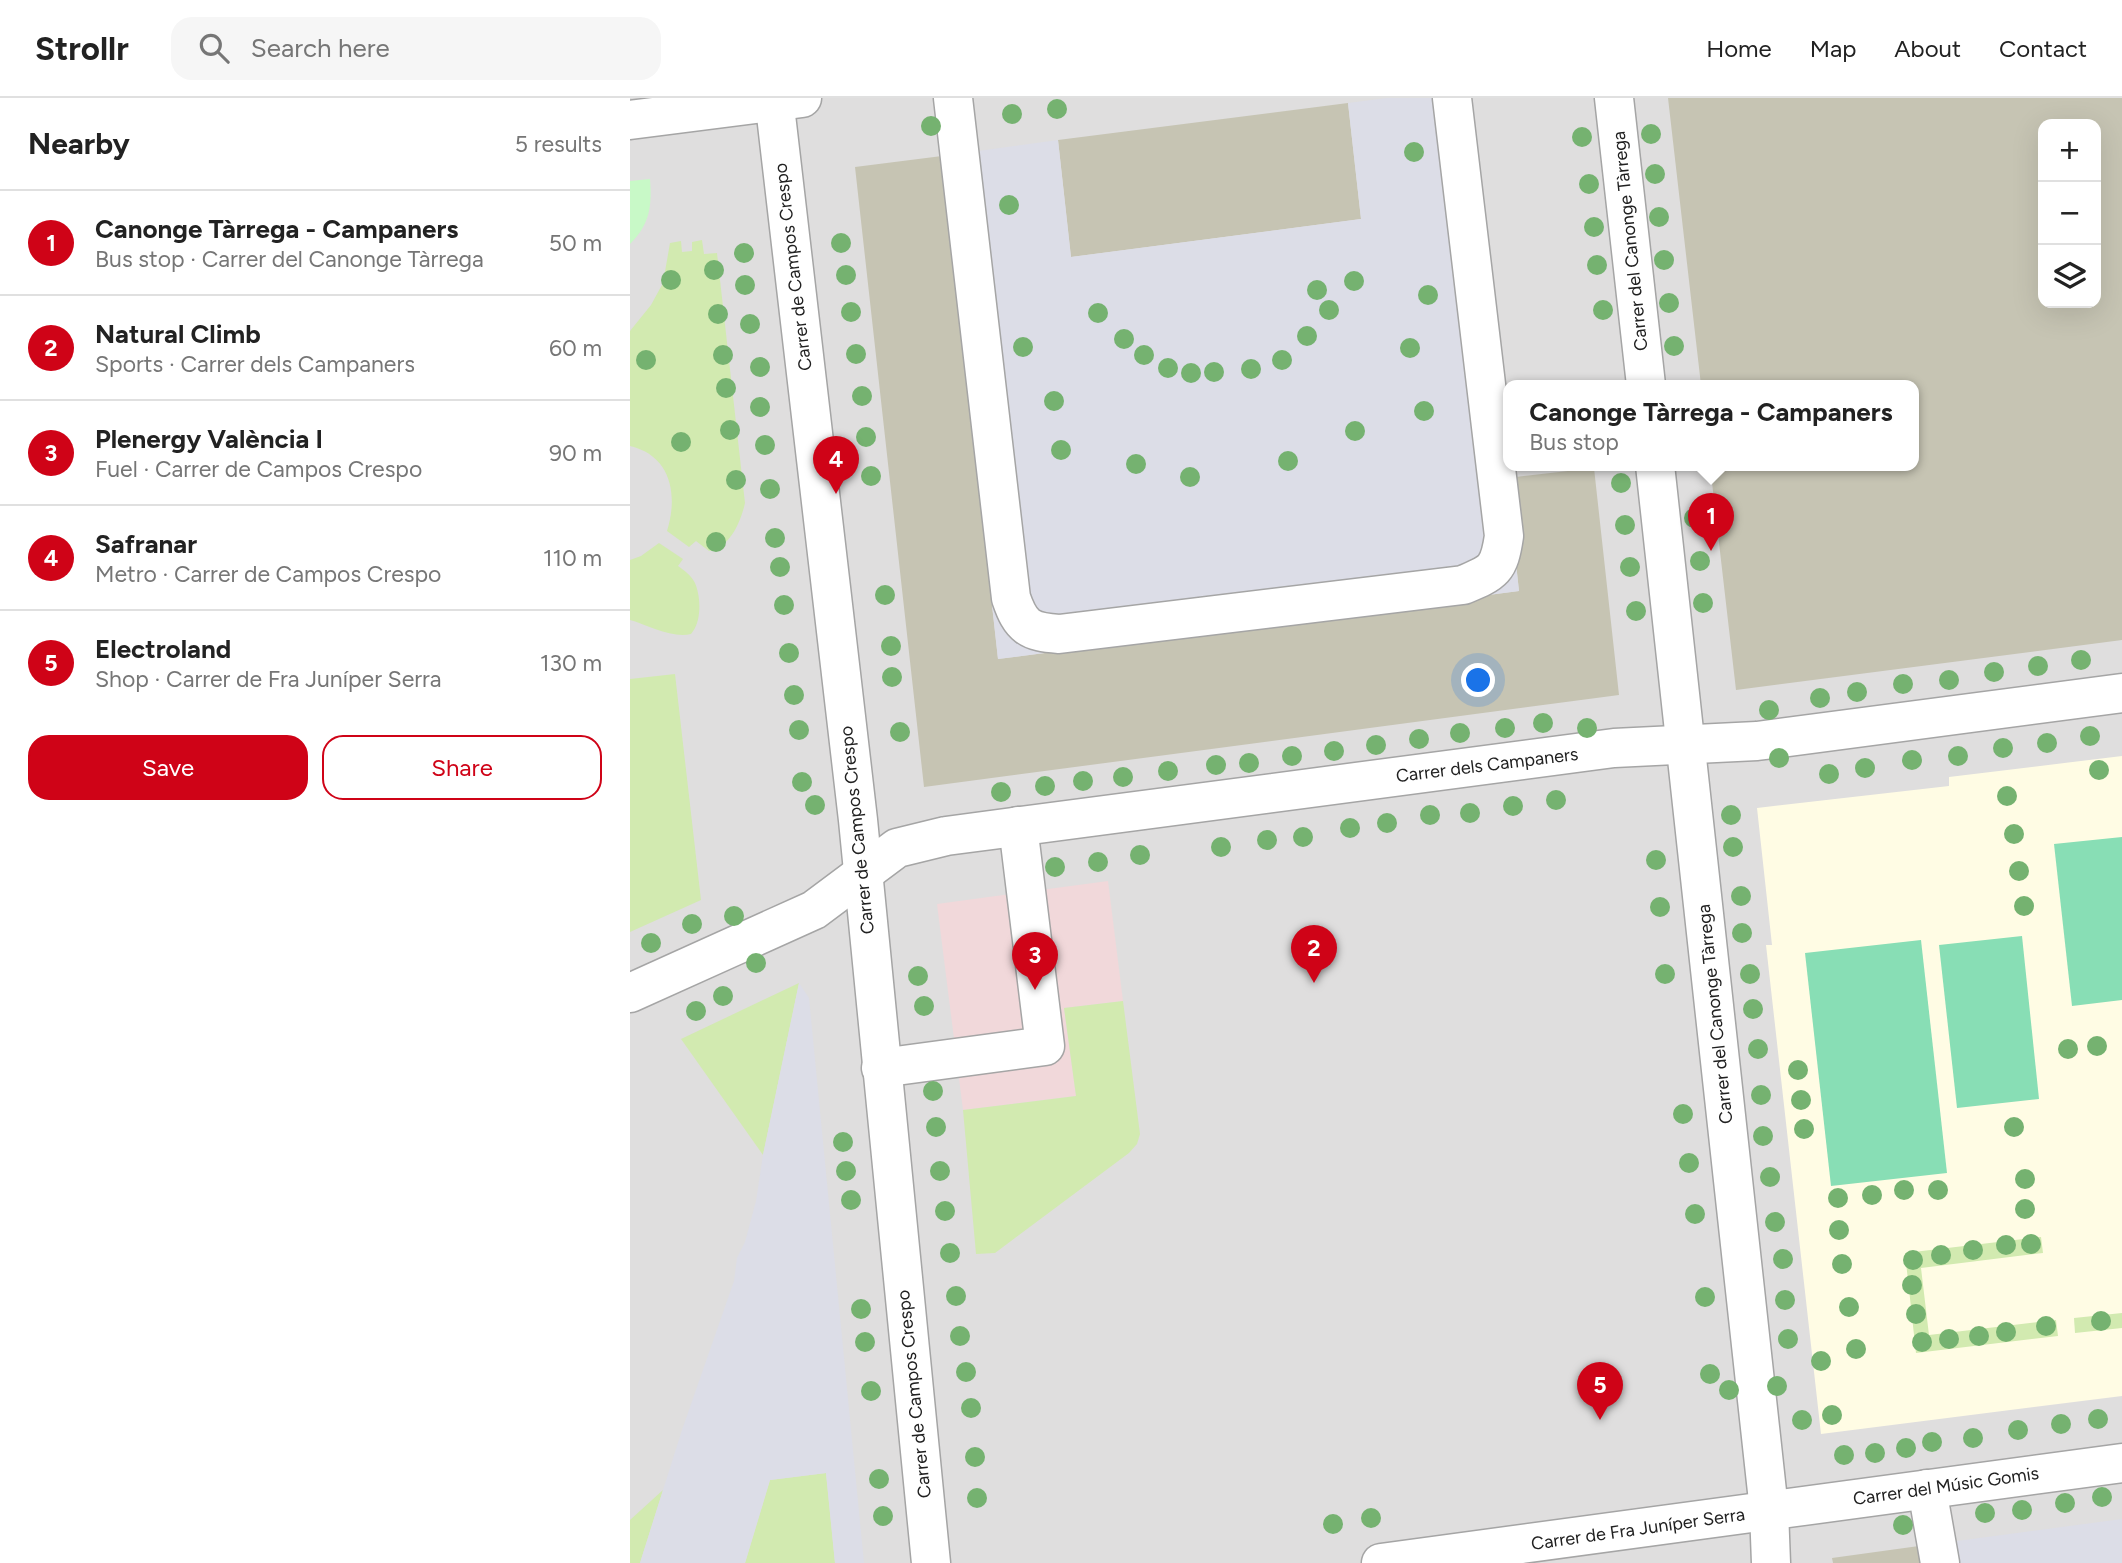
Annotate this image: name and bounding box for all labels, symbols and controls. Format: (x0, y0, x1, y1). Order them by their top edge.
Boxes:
search box (171, 17, 661, 80)
text: Strollr (35, 29, 129, 68)
icon: search (195, 29, 233, 67)
text: Search here (251, 32, 390, 64)
text: Home (1706, 34, 1772, 63)
text: Map (1810, 34, 1856, 63)
text: About (1894, 34, 1961, 63)
text: Contact (1999, 34, 2087, 63)
map controls (2038, 119, 2101, 308)
button: + (2038, 119, 2101, 182)
text: Nearby (28, 125, 130, 162)
text: 5 results (515, 130, 602, 158)
street label: Carrer del Canonge Tàrrega (1608, 130, 1652, 352)
street label: Carrer de Campos Crespo (769, 162, 817, 372)
button: − (2038, 182, 2101, 245)
text: Canonge Tàrrega - Campaners (95, 213, 458, 245)
text: 1 (46, 229, 56, 257)
text: 50 m (549, 229, 602, 257)
text: Bus stop · Carrer del Canonge Tàrrega (95, 245, 484, 273)
button: layers (2038, 245, 2101, 308)
text: Natural Climb (95, 318, 261, 350)
text: 2 (44, 334, 58, 362)
text: 60 m (549, 334, 602, 362)
text: Sports · Carrer dels Campaners (95, 350, 415, 378)
popup (1503, 380, 1919, 471)
text: Canonge Tàrrega - Campaners (1529, 396, 1893, 428)
text: Plenergy València I (95, 423, 323, 455)
text: Bus stop (1529, 428, 1619, 456)
pin: 4 (813, 436, 859, 494)
text: 3 (45, 439, 57, 467)
text: 90 m (549, 439, 602, 467)
text: Fuel · Carrer de Campos Crespo (95, 455, 422, 483)
pin: 1 (1688, 493, 1734, 551)
text: Safranar (95, 528, 197, 560)
text: 4 (44, 544, 58, 572)
text: 110 m (543, 544, 602, 572)
text: Metro · Carrer de Campos Crespo (95, 560, 441, 588)
text: Electroland (95, 633, 231, 665)
text: 5 (44, 649, 58, 677)
text: 130 m (540, 649, 602, 677)
your location (1461, 663, 1495, 697)
text: Shop · Carrer de Fra Juníper Serra (95, 665, 442, 693)
street label: Carrer de Campos Crespo (835, 725, 879, 935)
button: Save (28, 735, 308, 800)
button: Share (322, 735, 602, 800)
street label: Carrer dels Campaners (1395, 743, 1579, 787)
street label: Carrer del Canonge Tàrrega (1693, 903, 1737, 1125)
pin: 2 (1291, 925, 1337, 983)
pin: 3 (1012, 932, 1058, 990)
street label: Carrer de Campos Crespo (892, 1289, 936, 1499)
pin: 5 (1577, 1362, 1623, 1420)
street label: Carrer del Músic Gomis (1852, 1462, 2040, 1510)
street label: Carrer de Fra Juníper Serra (1530, 1503, 1746, 1555)

